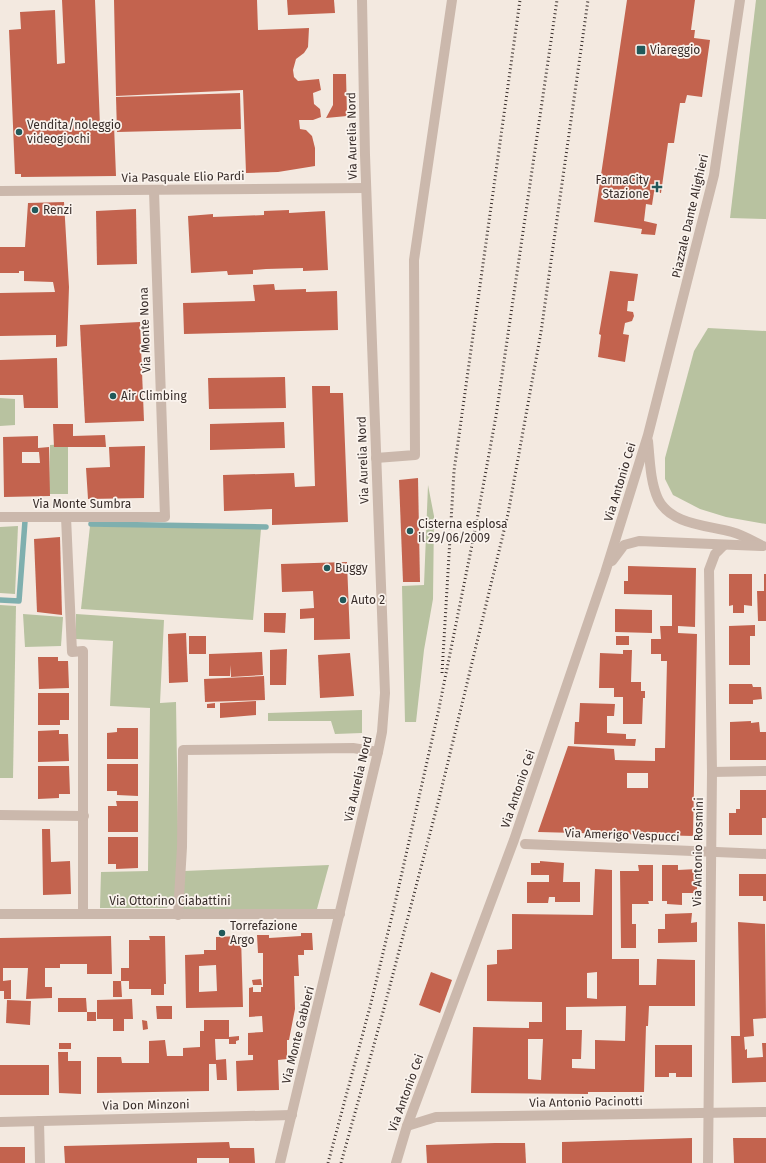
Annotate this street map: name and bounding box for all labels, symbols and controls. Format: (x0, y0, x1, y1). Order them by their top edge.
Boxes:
place label: Viareggio (650, 43, 700, 57)
marker: Viareggio (635, 44, 647, 56)
street label: Via Aurelia Nord (344, 92, 360, 180)
place label: Vendita/noleggio videogiochi (27, 118, 121, 146)
marker: Vendita/noleggio videogiochi (14, 127, 24, 137)
street label: Piazzale Dante Alighieri (669, 153, 711, 279)
street label: Via Pasquale Elio Pardi (121, 169, 245, 185)
place label: FarmaCity Stazione (596, 173, 649, 201)
marker: FarmaCity Stazione (652, 182, 662, 192)
place label: Renzi (43, 203, 72, 217)
marker: Renzi (30, 205, 40, 215)
street label: Via Monte Nona (137, 287, 153, 373)
place label: Air Climbing (121, 389, 187, 403)
marker: Air Climbing (108, 391, 118, 401)
street label: Via Aurelia Nord (354, 416, 372, 504)
street label: Via Antonio Cei (601, 441, 639, 523)
street label: Via Monte Sumbra (33, 497, 131, 511)
place label: Cisterna esplosa il 29/06/2009 (418, 517, 508, 545)
marker: Cisterna esplosa il 29/06/2009 (405, 526, 415, 536)
place label: Buggy (335, 561, 368, 575)
marker: Buggy (322, 563, 332, 573)
place label: Auto 2 (351, 593, 385, 607)
marker: Auto 2 (338, 595, 348, 605)
street label: Via Aurelia Nord (341, 735, 375, 823)
street label: Via Antonio Cei (498, 748, 538, 830)
street label: Via Antonio Rosmini (690, 797, 706, 907)
street label: Via Amerigo Vespucci (564, 826, 680, 844)
street label: Via Ottorino Ciabattini (109, 894, 231, 908)
place label: Torrefazione Argo (230, 919, 298, 947)
marker: Torrefazione Argo (217, 928, 227, 938)
street label: Via Monte Gabberi (279, 985, 317, 1085)
street label: Via Antonio Cei (385, 1052, 427, 1134)
street label: Via Antonio Pacinotti (529, 1094, 643, 1110)
street label: Via Don Minzoni (102, 1097, 190, 1113)

